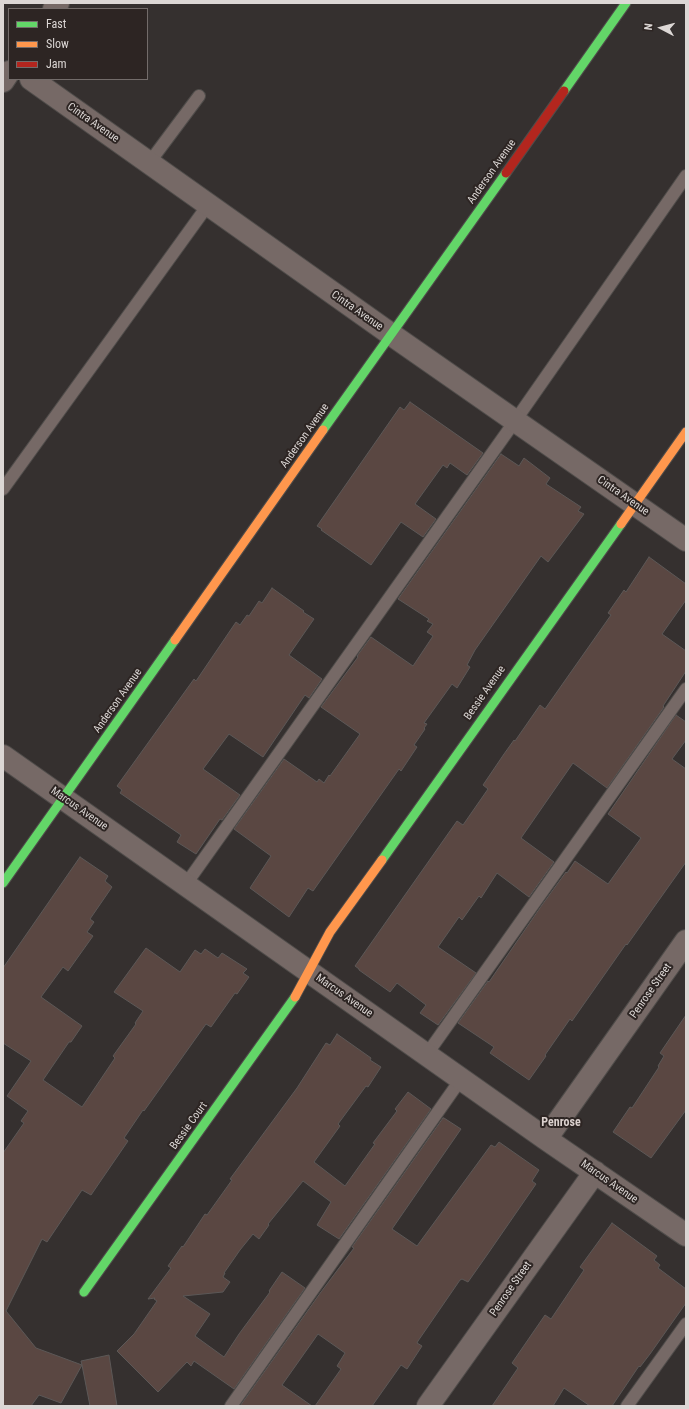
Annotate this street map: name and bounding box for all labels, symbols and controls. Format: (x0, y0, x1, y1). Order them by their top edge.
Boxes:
legend (8, 8, 148, 80)
north arrow (641, 8, 681, 48)
text: Fast (46, 17, 66, 31)
text: N (642, 23, 655, 31)
text: Slow (46, 37, 69, 51)
text: Jam (46, 57, 67, 71)
street label: Cintra Avenue (65, 100, 121, 146)
street label: Anderson Avenue (465, 137, 519, 207)
street label: Cintra Avenue (329, 288, 385, 334)
street label: Anderson Avenue (278, 401, 332, 471)
street label: Cintra Avenue (595, 473, 651, 519)
street label: Bessie Avenue (462, 663, 508, 723)
street label: Anderson Avenue (91, 666, 145, 736)
street label: Marcus Avenue (48, 785, 110, 833)
street label: Penrose Street (627, 961, 675, 1021)
street label: Marcus Avenue (313, 972, 375, 1020)
street label: Bessie Court (167, 1100, 211, 1152)
district label: Penrose (541, 1116, 581, 1130)
street label: Marcus Avenue (578, 1158, 640, 1206)
street label: Penrose Street (487, 1259, 535, 1319)

